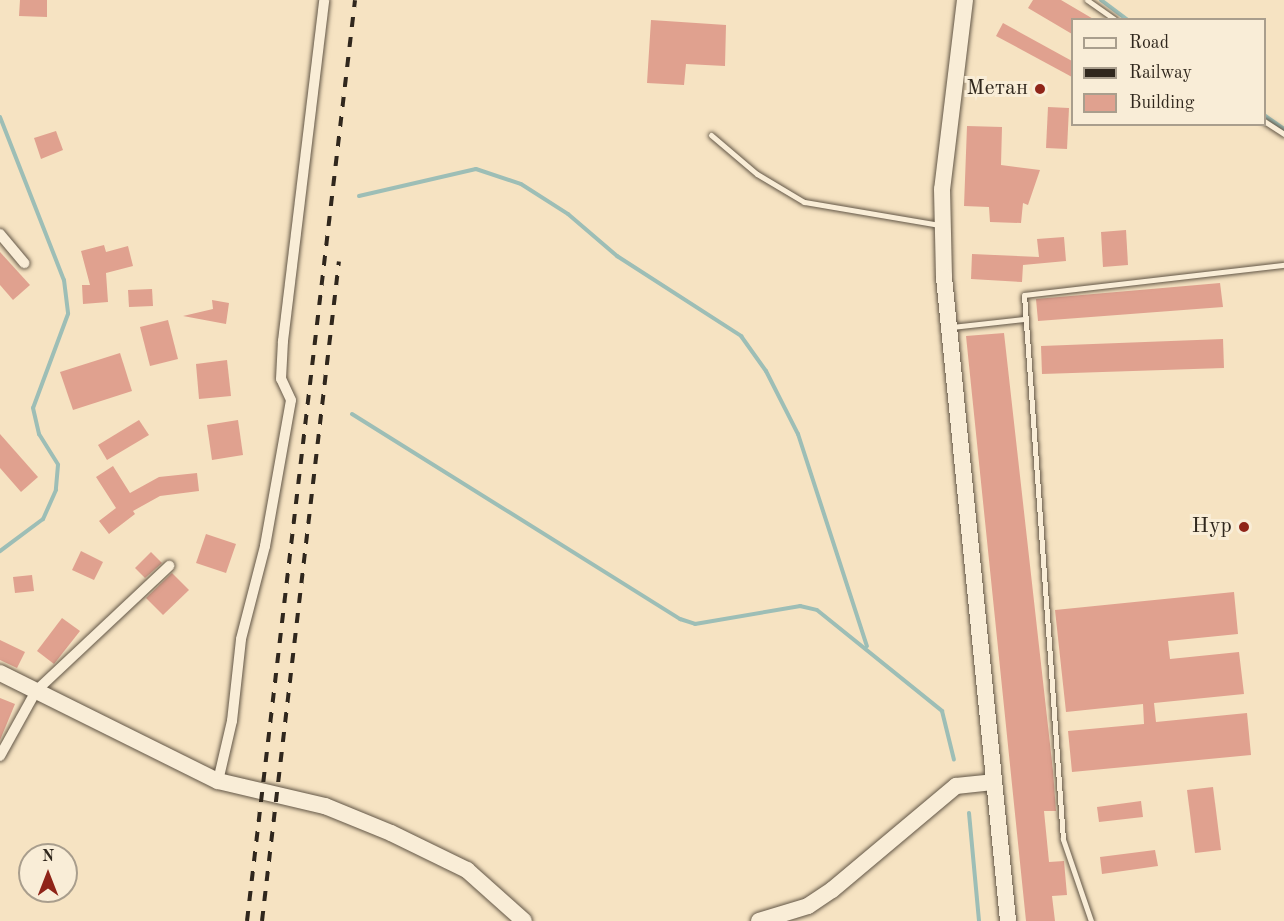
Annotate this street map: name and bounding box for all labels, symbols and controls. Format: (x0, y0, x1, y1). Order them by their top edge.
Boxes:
legend (1071, 18, 1266, 126)
text: Road (1129, 34, 1169, 52)
text: Railway (1129, 64, 1192, 82)
place label: Метан (966, 76, 1028, 102)
marker: Метан (1033, 82, 1047, 96)
text: Building (1129, 94, 1194, 112)
place label: Нур (1192, 514, 1232, 540)
marker: Нур (1237, 520, 1251, 534)
north arrow (18, 843, 78, 903)
text: N (42, 849, 54, 865)

